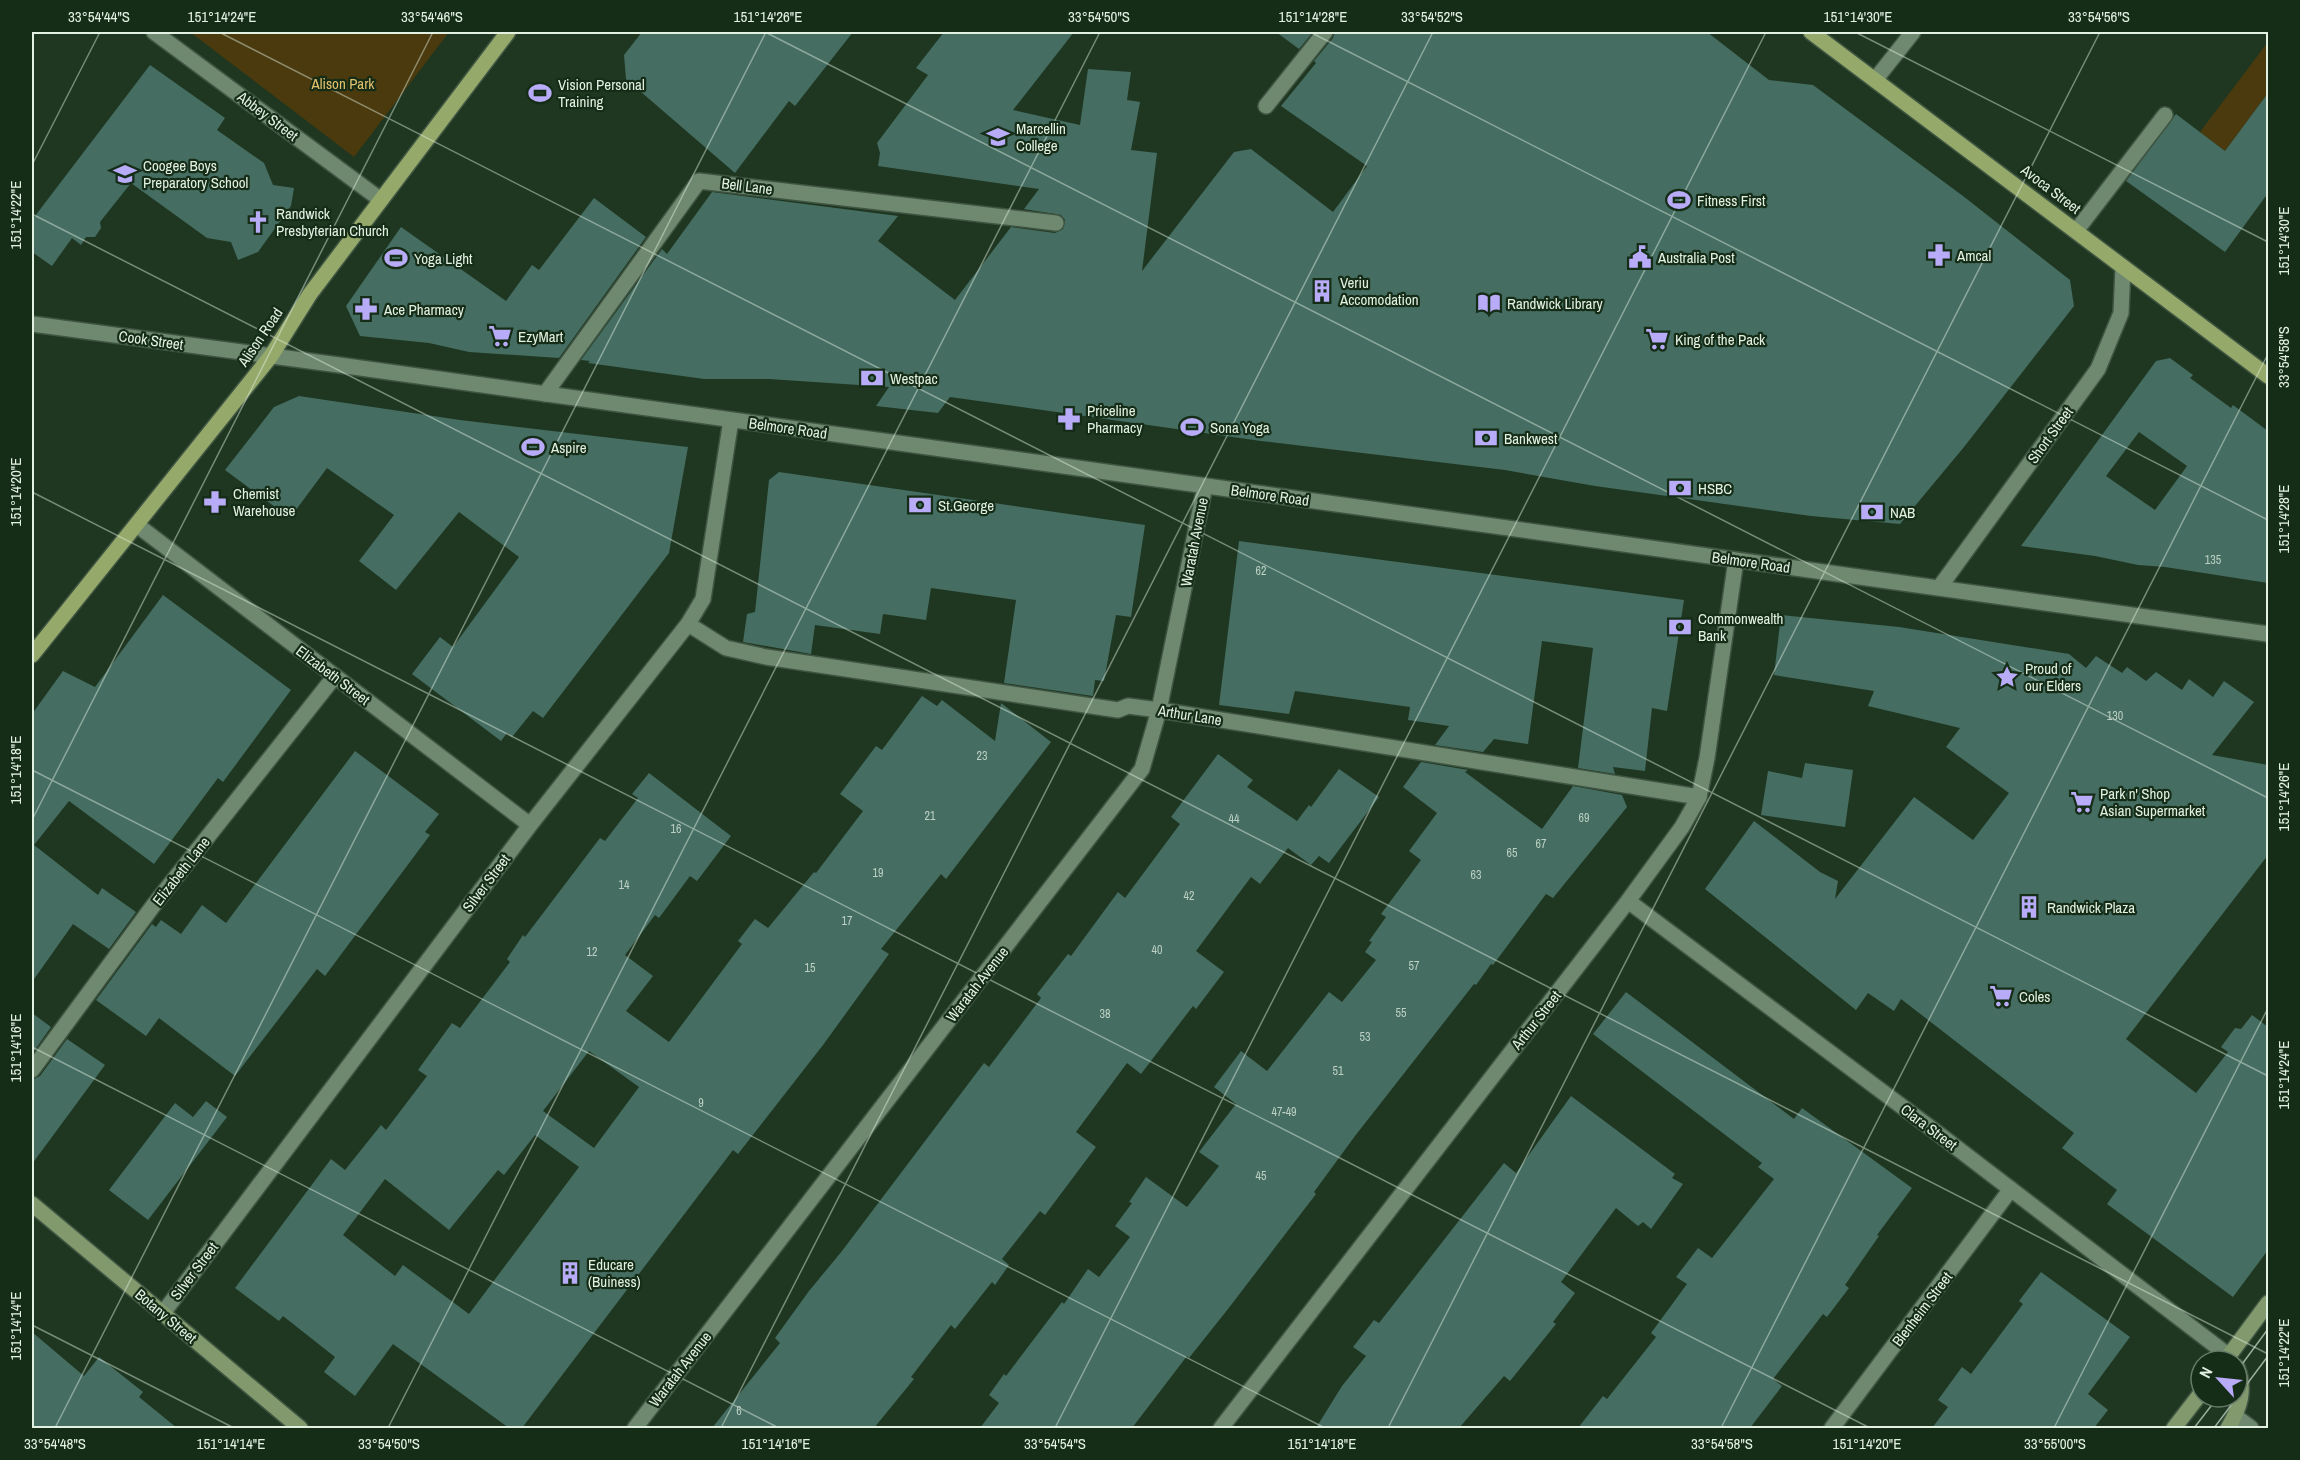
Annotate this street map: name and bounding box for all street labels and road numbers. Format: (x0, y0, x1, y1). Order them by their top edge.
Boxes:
street label: Abbey Street (232, 86, 303, 146)
street label: Avoca Street (2016, 159, 2086, 219)
street label: Bell Lane (720, 172, 774, 200)
street label: Alison Road (232, 303, 287, 371)
street label: Cook Street (117, 325, 185, 355)
street label: Short Street (2022, 402, 2078, 468)
street label: Belmore Road (748, 412, 828, 444)
street label: Belmore Road (1230, 479, 1310, 511)
street label: Waratah Avenue (1175, 496, 1213, 588)
street label: Belmore Road (1711, 546, 1791, 578)
street label: Elizabeth Street (292, 640, 375, 710)
street label: Arthur Lane (1156, 699, 1224, 730)
street label: Elizabeth Lane (147, 832, 215, 910)
street label: Silver Street (457, 849, 515, 916)
street label: Waratah Avenue (941, 942, 1013, 1026)
street label: Arthur Street (1506, 986, 1566, 1055)
street label: Clara Street (1896, 1099, 1962, 1155)
street label: Silver Street (165, 1237, 223, 1304)
street label: Blenheim Street (1887, 1267, 1957, 1351)
street label: Botany Street (131, 1284, 202, 1348)
street label: Waratah Avenue (644, 1327, 716, 1411)

